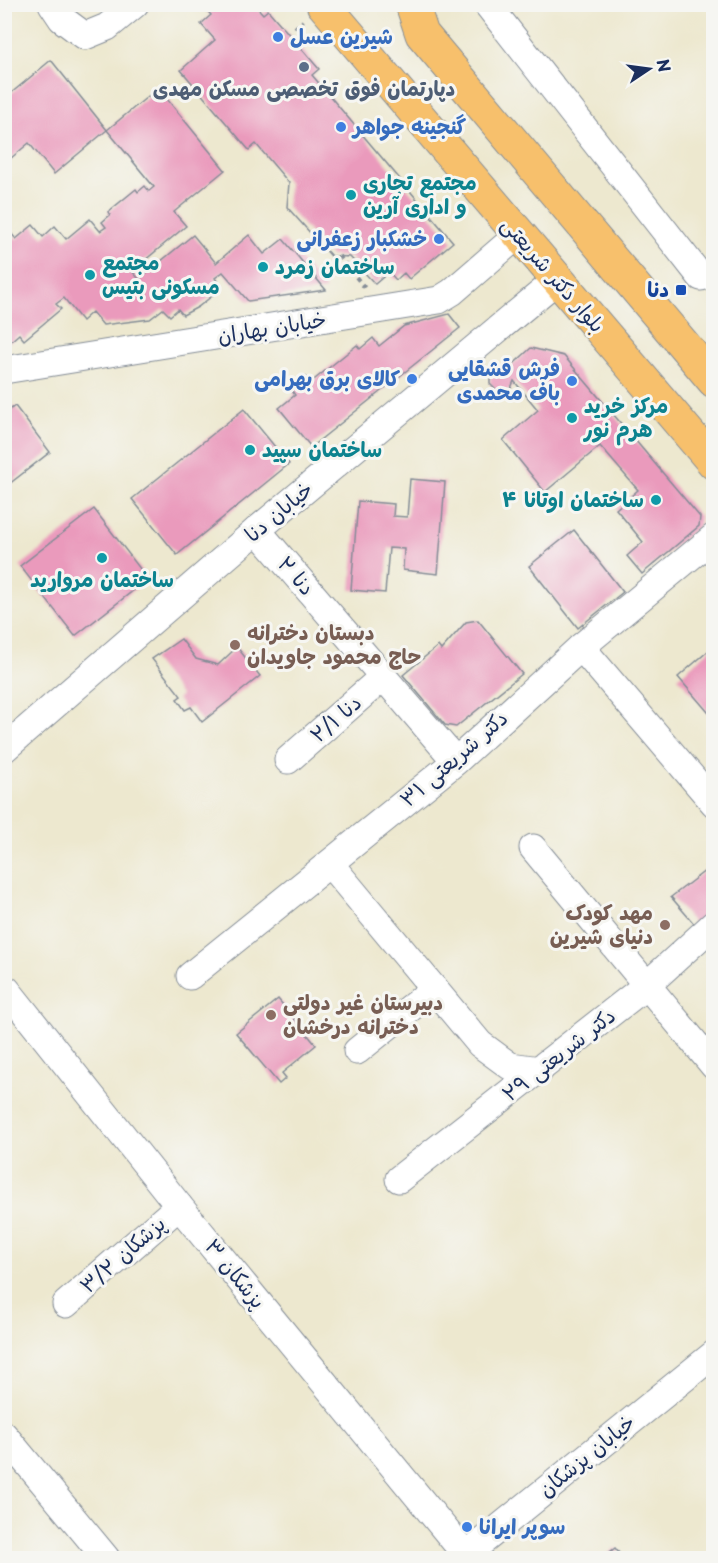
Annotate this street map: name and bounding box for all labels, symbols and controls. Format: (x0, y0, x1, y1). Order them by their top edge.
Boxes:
place label: شیرین عسل (290, 19, 393, 51)
marker: شیرین عسل (271, 30, 285, 44)
north arrow (619, 39, 679, 99)
text: N (651, 57, 678, 74)
marker: دپارتمان فوق تخصصی مسکن مهدی (297, 60, 311, 74)
place label: دپارتمان فوق تخصصی مسکن مهدی (153, 71, 455, 103)
place label: گنجینه جواهر (351, 109, 467, 141)
marker: گنجینه جواهر (334, 120, 348, 134)
place label: مجتمع تجاری و اداری آرین (363, 165, 477, 221)
marker: مجتمع تجاری و اداری آرین (344, 188, 358, 202)
street label: بلوار دکتر شریعتی (495, 209, 614, 339)
place label: خشکبار زعفرانی (296, 221, 427, 253)
marker: خشکبار زعفرانی (432, 232, 446, 246)
place label: مجتمع مسکونی بتیس (102, 245, 220, 301)
place label: ساختمان زمرد (275, 249, 395, 281)
marker: ساختمان زمرد (256, 260, 270, 274)
marker: مجتمع مسکونی بتیس (83, 268, 97, 282)
place label: دنا (647, 272, 669, 304)
marker: دنا (674, 283, 688, 297)
street label: خیابان بهاران (215, 302, 328, 350)
place label: فرش قشقایی باف محمدی (448, 351, 560, 407)
place label: کالای برق بهرامی (254, 361, 401, 393)
marker: کالای برق بهرامی (405, 372, 419, 386)
marker: فرش قشقایی باف محمدی (565, 374, 579, 388)
place label: مرکز خرید هرم نور (582, 388, 668, 446)
marker: مرکز خرید هرم نور (565, 411, 579, 425)
place label: ساختمان سپید (262, 432, 382, 464)
marker: ساختمان سپید (243, 443, 257, 457)
street label: خیابان دنا (237, 472, 319, 549)
place label: ساختمان اوتانا ۴ (502, 482, 644, 514)
marker: ساختمان اوتانا ۴ (649, 493, 663, 507)
street label: ۲ دنا (271, 548, 324, 601)
marker: ساختمان مروارید (95, 551, 109, 565)
place label: ساختمان مروارید (30, 562, 174, 594)
place label: دبستان دخترانه حاج محمود جاویدان (247, 615, 421, 671)
marker: دبستان دخترانه حاج محمود جاویدان (228, 638, 242, 652)
street label: ۲/۱ دنا (302, 686, 368, 749)
street label: ۳۱ دکتر شریعتی (392, 702, 514, 813)
place label: مهد کودک دنیای شیرین (550, 895, 653, 951)
marker: مهد کودک دنیای شیرین (658, 918, 672, 932)
place label: دبیرستان غیر دولتی دخترانه درخشان (283, 985, 443, 1041)
street label: ۲۹ دکتر شریعتی (494, 999, 621, 1108)
marker: دبیرستان غیر دولتی دخترانه درخشان (264, 1008, 278, 1022)
street label: ۳/۲ پزشکان (72, 1207, 172, 1300)
street label: ۳ پزشکان (198, 1231, 275, 1315)
street label: خیابان پزشکان (530, 1405, 641, 1504)
place label: سوپر ایرانا (479, 1509, 565, 1541)
marker: سوپر ایرانا (460, 1520, 474, 1534)

